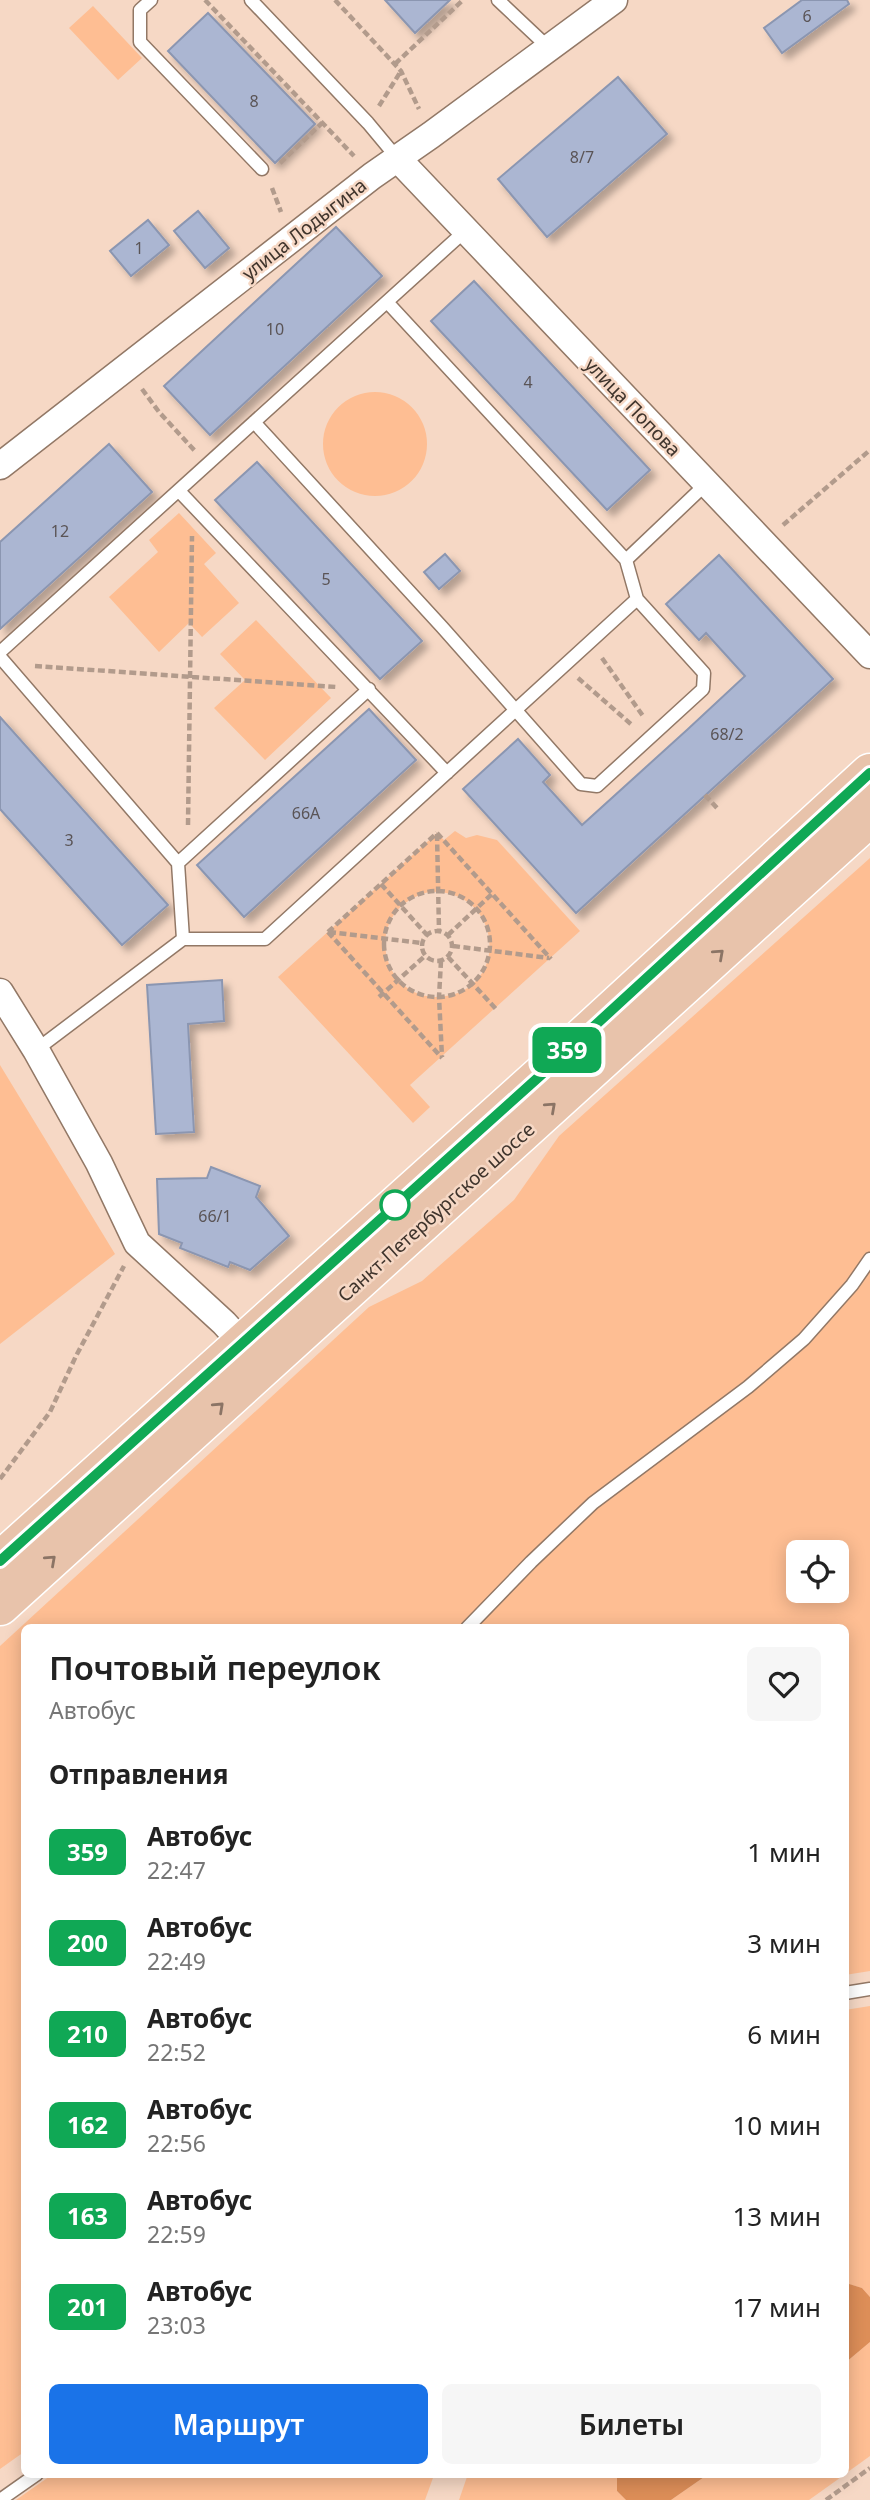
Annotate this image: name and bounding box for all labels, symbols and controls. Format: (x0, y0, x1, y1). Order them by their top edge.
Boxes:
house number: 6 (802, 5, 812, 27)
house number: 8 (249, 90, 259, 112)
house number: 8/7 (570, 146, 594, 168)
street label: улица Лодыгина (236, 172, 372, 286)
house number: 1 (134, 237, 144, 259)
house number: 10 (266, 318, 284, 340)
street label: улица Попова (579, 352, 687, 462)
house number: 4 (523, 371, 533, 393)
house number: 12 (51, 520, 69, 542)
house number: 5 (321, 568, 331, 590)
house number: 68/2 (710, 723, 744, 745)
house number: 66А (292, 802, 321, 824)
house number: 3 (64, 829, 74, 851)
one-way arrow (711, 949, 724, 962)
line badge: 359 (527, 1027, 607, 1073)
text: 359 (546, 1033, 588, 1066)
one-way arrow (543, 1103, 556, 1115)
street label: Санкт-Петербургское шоссе (332, 1116, 540, 1308)
unlabelled marker (380, 1190, 410, 1220)
house number: 66/1 (198, 1205, 232, 1227)
one-way arrow (211, 1403, 224, 1416)
map controls (786, 1540, 849, 1603)
button: locate (786, 1540, 849, 1603)
one-way arrow (43, 1556, 56, 1569)
text: Почтовый переулок (49, 1645, 381, 1690)
button: heart (747, 1647, 821, 1721)
text: Автобус (49, 1694, 136, 1726)
text: Отправления (49, 1756, 228, 1792)
text: Автобус (147, 1818, 252, 1854)
text: 1 мин (747, 1834, 821, 1870)
text: 359 (67, 1835, 108, 1868)
text: 22:47 (147, 1854, 206, 1886)
text: Автобус (147, 1909, 252, 1945)
text: 3 мин (747, 1925, 821, 1961)
text: 200 (67, 1926, 108, 1959)
text: 22:49 (147, 1945, 206, 1977)
text: Автобус (147, 2000, 252, 2036)
text: 6 мин (747, 2016, 821, 2052)
text: 210 (67, 2017, 108, 2050)
text: 22:52 (147, 2036, 206, 2068)
text: Автобус (147, 2091, 252, 2127)
text: 10 мин (732, 2107, 821, 2143)
text: 162 (67, 2108, 108, 2141)
text: 22:56 (147, 2127, 206, 2159)
text: Автобус (147, 2182, 252, 2218)
text: 13 мин (732, 2198, 821, 2234)
text: 163 (67, 2199, 108, 2232)
text: 22:59 (147, 2218, 206, 2250)
text: Автобус (147, 2273, 252, 2309)
text: 17 мин (732, 2289, 821, 2325)
text: 201 (67, 2290, 108, 2323)
text: 23:03 (147, 2309, 206, 2341)
button: Маршрут (49, 2384, 428, 2464)
button: Билеты (442, 2384, 821, 2464)

